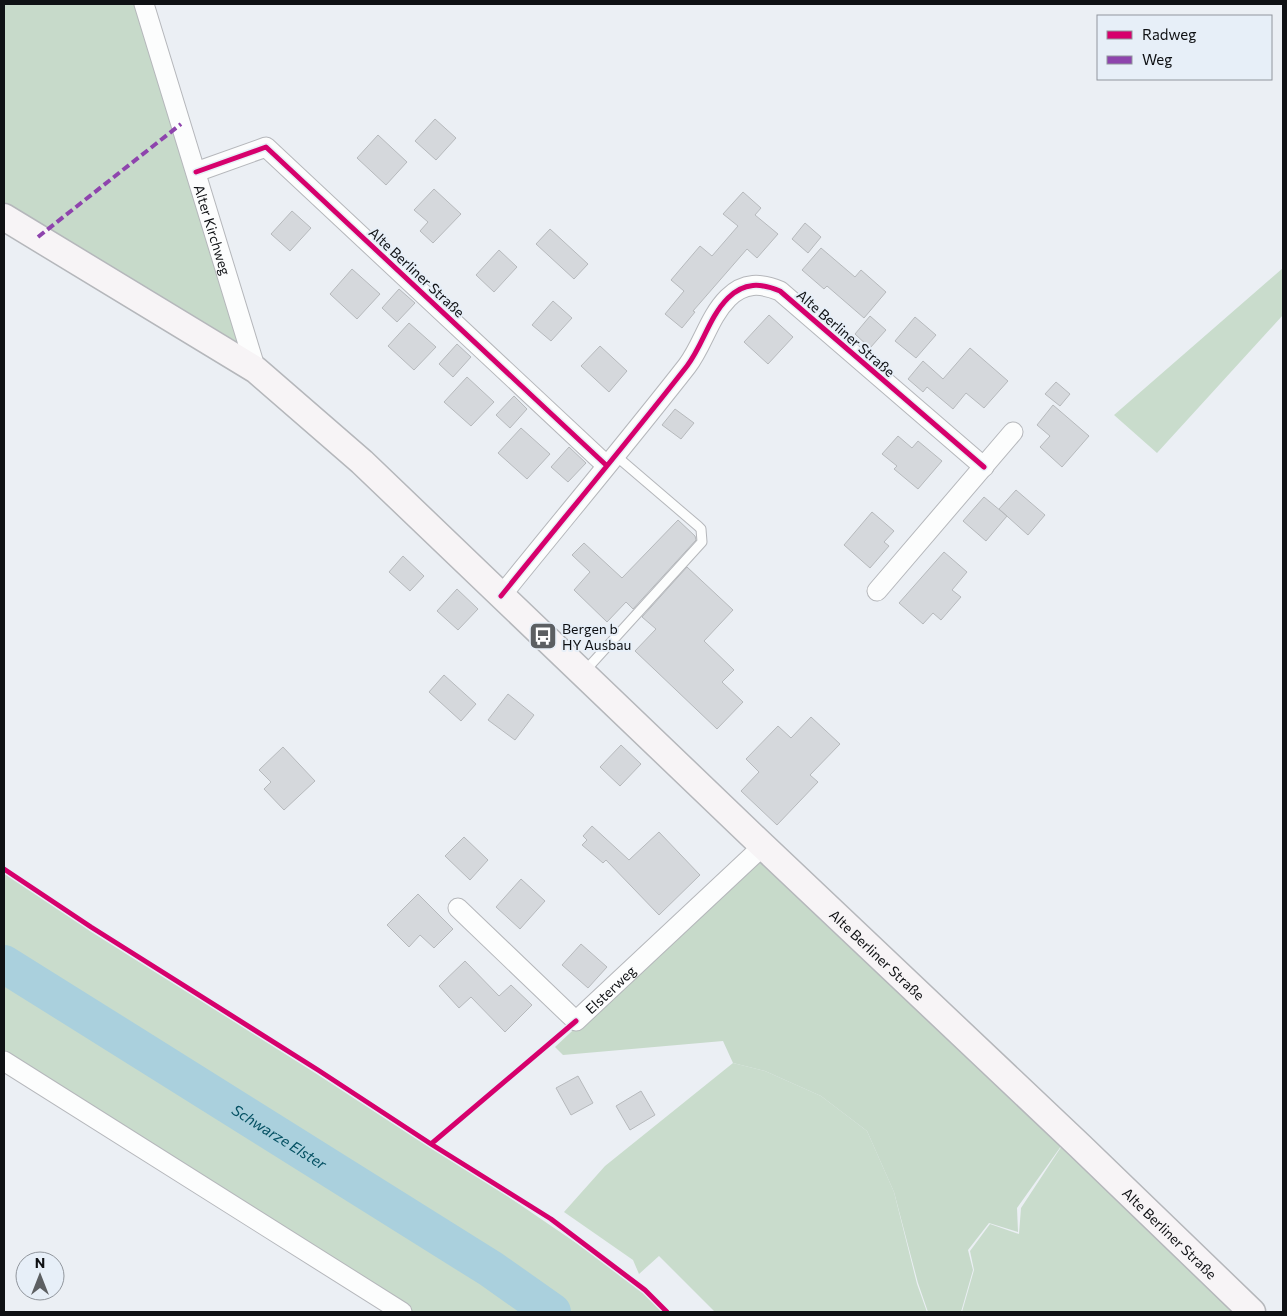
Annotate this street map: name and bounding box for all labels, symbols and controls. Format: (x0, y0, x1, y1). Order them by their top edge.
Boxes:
legend (1097, 15, 1272, 80)
text: Radweg (1142, 25, 1196, 43)
text: Weg (1142, 50, 1172, 68)
street label: Alter Kirchweg (191, 182, 235, 277)
street label: Alte Berliner Straße (366, 223, 468, 321)
street label: Alte Berliner Straße (794, 286, 898, 380)
place label: Bergen b HY Ausbau (562, 620, 631, 653)
bus stop icon: Bergen b HY Ausbau (528, 621, 558, 651)
street label: Alte Berliner Straße (826, 905, 928, 1003)
street label: Elsterweg (581, 961, 639, 1017)
water label: Schwarze Elster (229, 1100, 331, 1173)
street label: Alte Berliner Straße (1119, 1184, 1221, 1282)
north arrow (15, 1251, 65, 1301)
text: N (35, 1254, 45, 1271)

